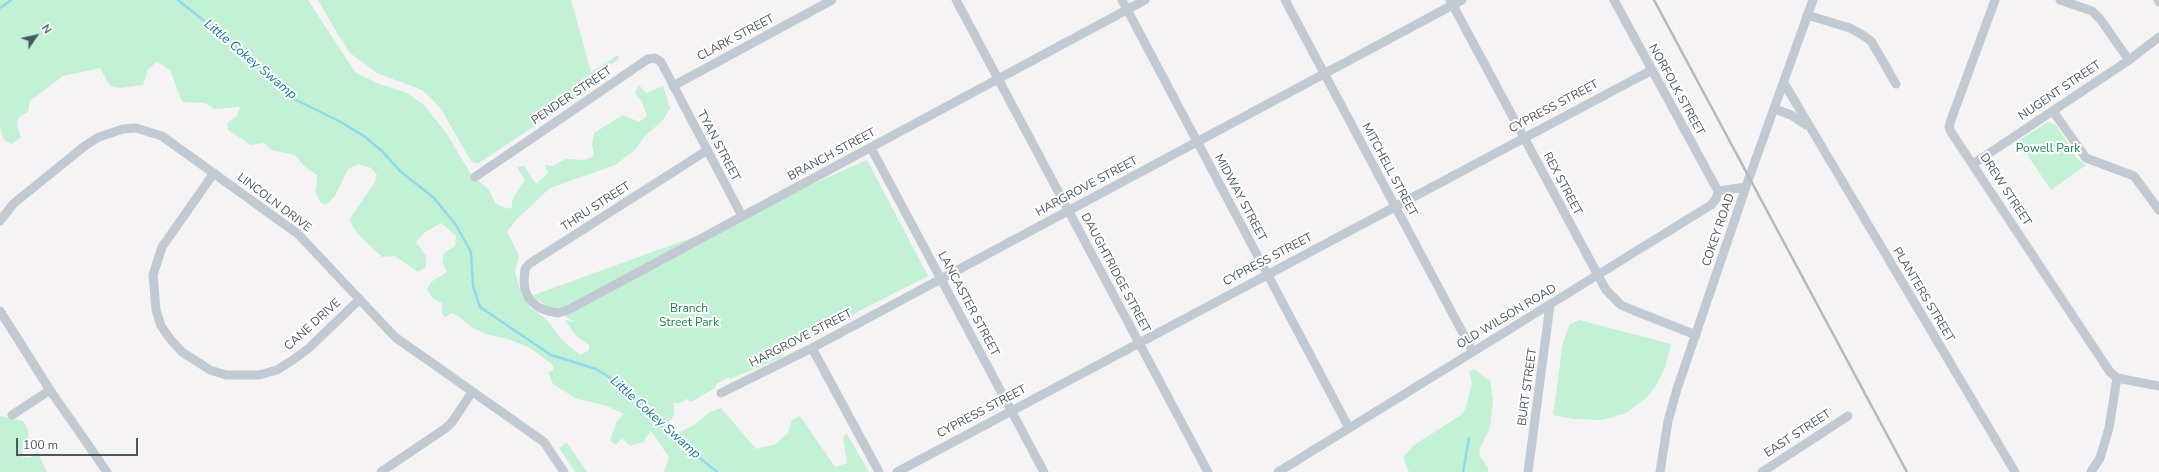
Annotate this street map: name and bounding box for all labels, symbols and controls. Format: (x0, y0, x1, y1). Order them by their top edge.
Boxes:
street label: CLARK STREET (695, 12, 777, 64)
north arrow (16, 16, 56, 56)
water label: Little Cokey Swamp (201, 17, 299, 103)
text: N (38, 21, 55, 37)
street label: NORFOLK STREET (1645, 42, 1707, 138)
street label: NUGENT STREET (2016, 58, 2104, 124)
street label: PENDER STREET (529, 64, 615, 128)
street label: CYPRESS STREET (1507, 77, 1601, 137)
street label: TYAN STREET (693, 108, 743, 184)
street label: MITCHELL STREET (1358, 121, 1420, 219)
street label: BRANCH STREET (786, 126, 878, 184)
park label: Powell Park (2016, 142, 2080, 156)
street label: REX STREET (1539, 150, 1585, 218)
street label: DREW STREET (1976, 151, 2034, 229)
street label: MIDWAY STREET (1211, 152, 1269, 244)
street label: HARGROVE STREET (1034, 154, 1140, 220)
street label: LINCOLN DRIVE (234, 170, 314, 236)
street label: THRU STREET (559, 179, 633, 235)
street label: COKEY ROAD (1700, 192, 1738, 268)
street label: DAUGHTRIDGE STREET (1077, 211, 1153, 335)
street label: CYPRESS STREET (1221, 230, 1315, 290)
street label: PLANTERS STREET (1889, 245, 1957, 345)
street label: LANCASTER STREET (934, 249, 1002, 359)
street label: OLD WILSON ROAD (1455, 282, 1559, 352)
street label: CANE DRIVE (282, 296, 344, 354)
park label: Branch Street Park (659, 302, 719, 330)
street label: HARGROVE STREET (747, 307, 855, 371)
street label: BURT STREET (1515, 347, 1541, 427)
water label: Little Cokey Swamp (607, 373, 703, 463)
street label: CYPRESS STREET (935, 382, 1029, 442)
street label: EAST STREET (1762, 407, 1834, 461)
scale bar (18, 430, 140, 456)
text: 100 m (23, 437, 58, 453)

